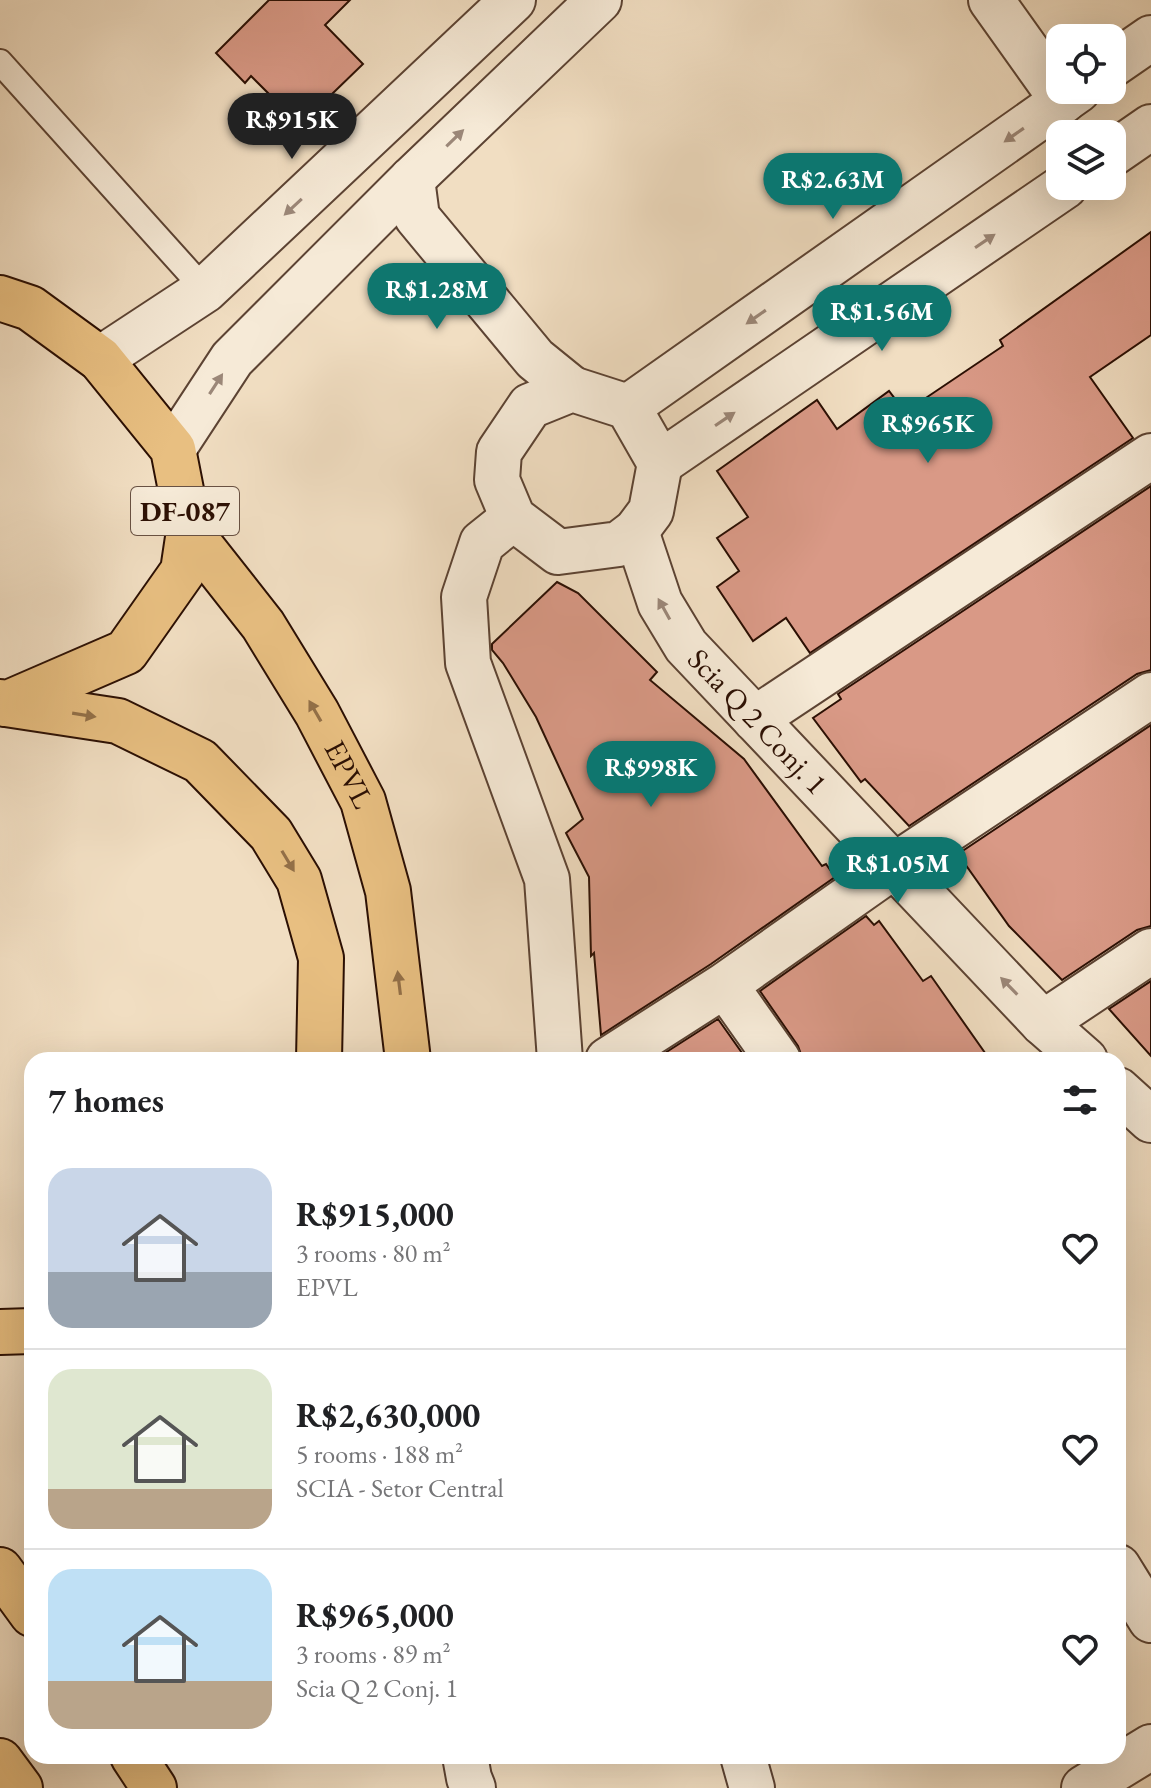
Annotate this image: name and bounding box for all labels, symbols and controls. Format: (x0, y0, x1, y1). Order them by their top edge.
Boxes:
map controls (1046, 24, 1126, 200)
button: locate (1046, 24, 1126, 104)
pin: R$915K (227, 93, 357, 161)
text: R$915K (246, 102, 338, 136)
button: layers (1046, 120, 1126, 200)
one-way arrow (1003, 127, 1024, 142)
one-way arrow (445, 129, 464, 148)
pin: R$2.63M (759, 153, 907, 221)
text: R$2.63M (781, 162, 885, 196)
one-way arrow (284, 197, 303, 215)
one-way arrow (975, 233, 996, 248)
pin: R$1.28M (363, 263, 511, 331)
text: R$1.28M (385, 272, 489, 306)
pin: R$1.56M (808, 285, 956, 353)
text: R$1.56M (830, 294, 934, 328)
one-way arrow (745, 309, 766, 324)
one-way arrow (208, 373, 222, 395)
pin: R$965K (863, 397, 993, 465)
text: R$965K (882, 406, 974, 440)
one-way arrow (714, 412, 735, 427)
road number: DF-087 (131, 487, 239, 535)
one-way arrow (658, 597, 671, 620)
street label: Scia Q 2 Conj. 1 (679, 640, 836, 802)
one-way arrow (308, 700, 322, 722)
one-way arrow (71, 709, 96, 722)
street label: EPVL (316, 733, 383, 815)
pin: R$998K (586, 741, 716, 809)
text: R$998K (605, 750, 697, 784)
pin: R$1.05M (824, 837, 972, 905)
text: R$1.05M (846, 846, 950, 880)
one-way arrow (280, 850, 294, 872)
one-way arrow (392, 970, 405, 995)
one-way arrow (1000, 977, 1018, 996)
text: 7 homes (48, 1078, 164, 1122)
icon: filters (1058, 1078, 1102, 1122)
text: R$915,000 (296, 1192, 454, 1236)
icon: home (112, 1200, 208, 1296)
icon: heart (1058, 1226, 1102, 1270)
text: 3 rooms · 80 m² (296, 1236, 451, 1270)
text: EPVL (296, 1270, 358, 1304)
text: R$2,630,000 (296, 1393, 480, 1437)
icon: home (112, 1401, 208, 1497)
icon: heart (1058, 1427, 1102, 1471)
text: 5 rooms · 188 m² (296, 1437, 463, 1471)
text: SCIA - Setor Central (296, 1471, 504, 1505)
text: R$965,000 (296, 1593, 454, 1637)
icon: home (112, 1601, 208, 1697)
icon: heart (1058, 1627, 1102, 1671)
text: 3 rooms · 89 m² (296, 1637, 451, 1671)
text: Scia Q 2 Conj. 1 (296, 1671, 458, 1705)

